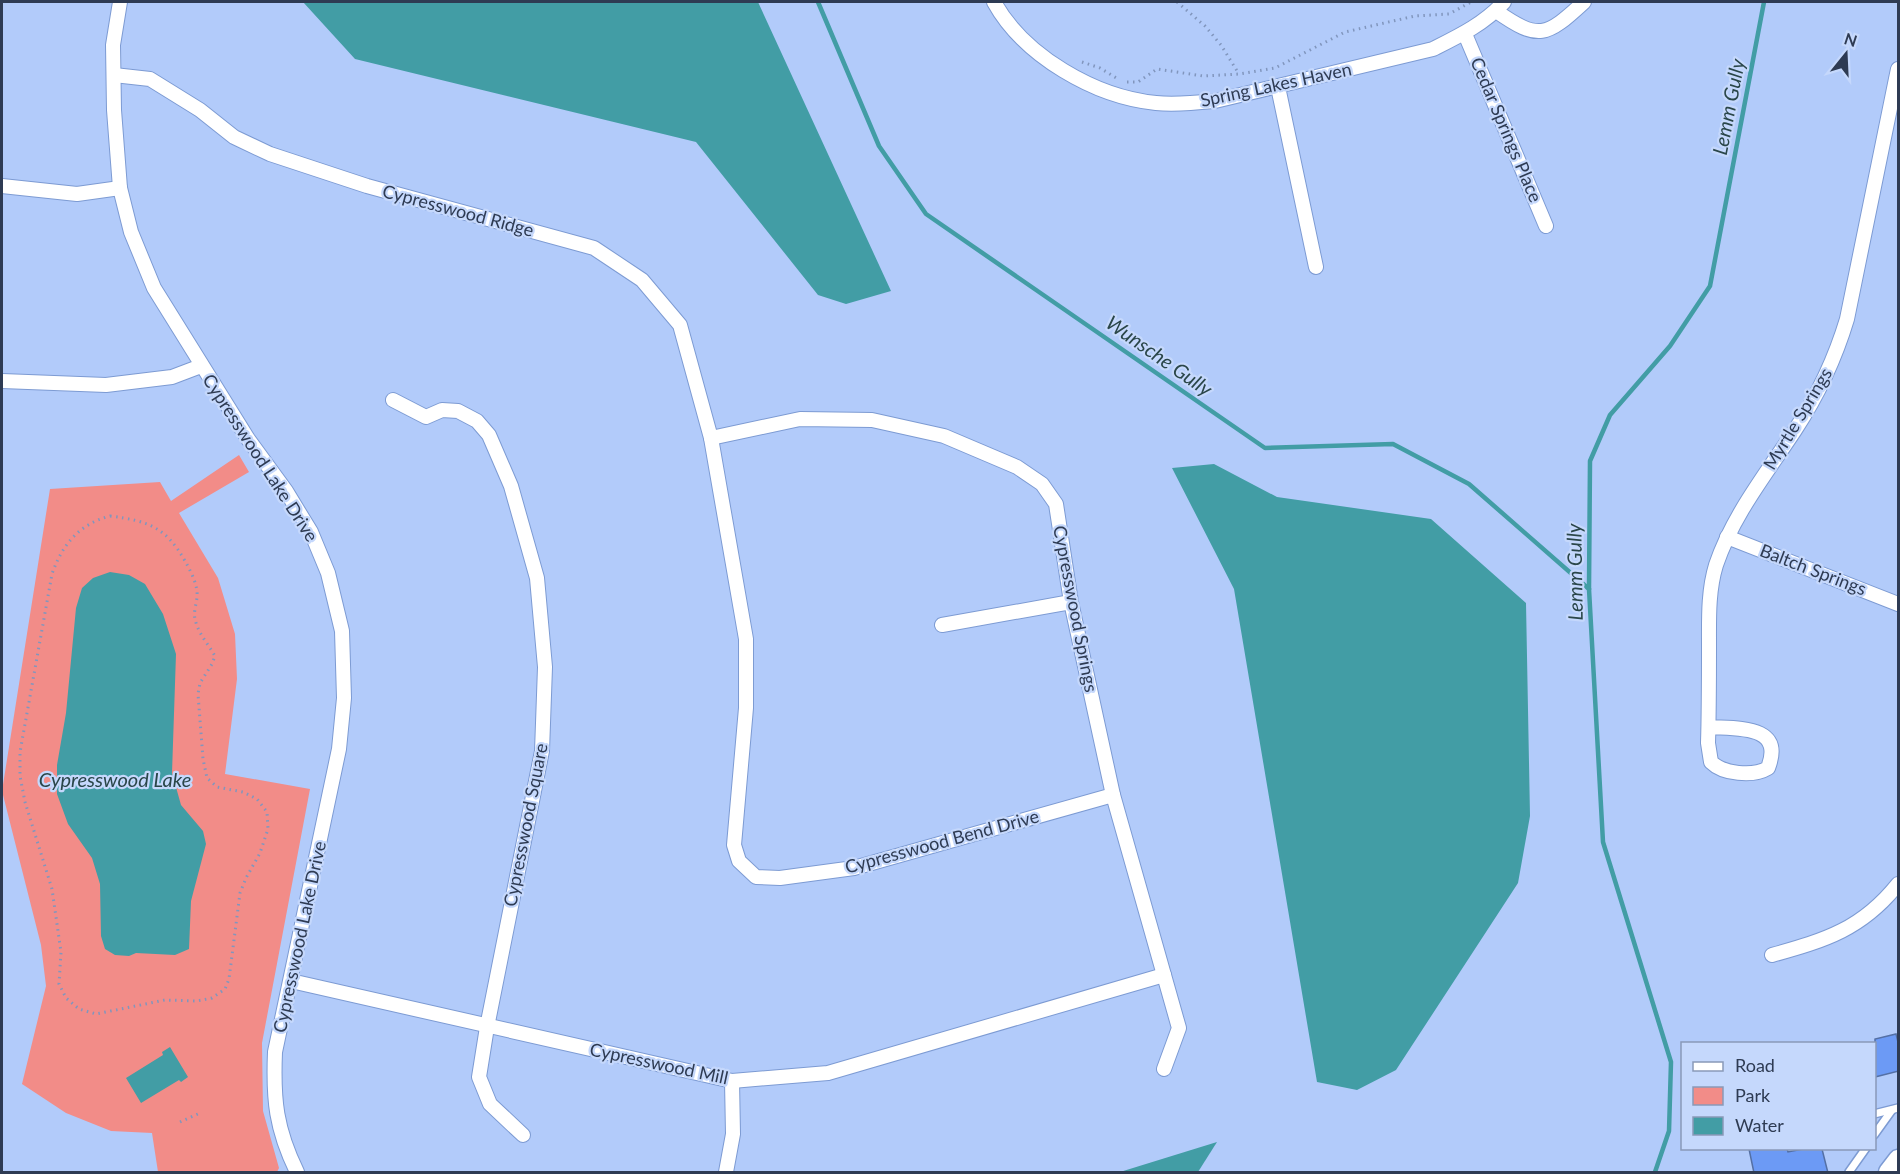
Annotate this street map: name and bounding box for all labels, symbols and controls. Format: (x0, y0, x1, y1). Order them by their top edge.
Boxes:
north arrow (1816, 24, 1876, 84)
text: N (1842, 28, 1860, 50)
street label: Cedar Springs Place (1466, 54, 1547, 205)
water label: Lemm Gully (1707, 56, 1749, 157)
street label: Spring Lakes Haven (1198, 57, 1353, 111)
street label: Cypresswood Ridge (380, 179, 536, 241)
water label: Wunsche Gully (1102, 310, 1218, 401)
street label: Myrtle Springs (1758, 363, 1836, 473)
street label: Cypresswood Lake Drive (198, 370, 323, 545)
water label: Lemm Gully (1561, 523, 1587, 621)
street label: Cypresswood Springs (1049, 524, 1103, 694)
street label: Baltch Springs (1757, 539, 1870, 599)
street label: Cypresswood Square (498, 741, 552, 908)
water label: Cypresswood Lake (39, 767, 191, 791)
street label: Cypresswood Bend Drive (842, 805, 1041, 878)
street label: Cypresswood Lake Drive (268, 839, 330, 1035)
street label: Cypresswood Mill (588, 1038, 730, 1088)
legend (1681, 1042, 1876, 1150)
text: Road (1735, 1054, 1775, 1076)
text: Park (1735, 1084, 1771, 1106)
text: Water (1735, 1114, 1784, 1136)

